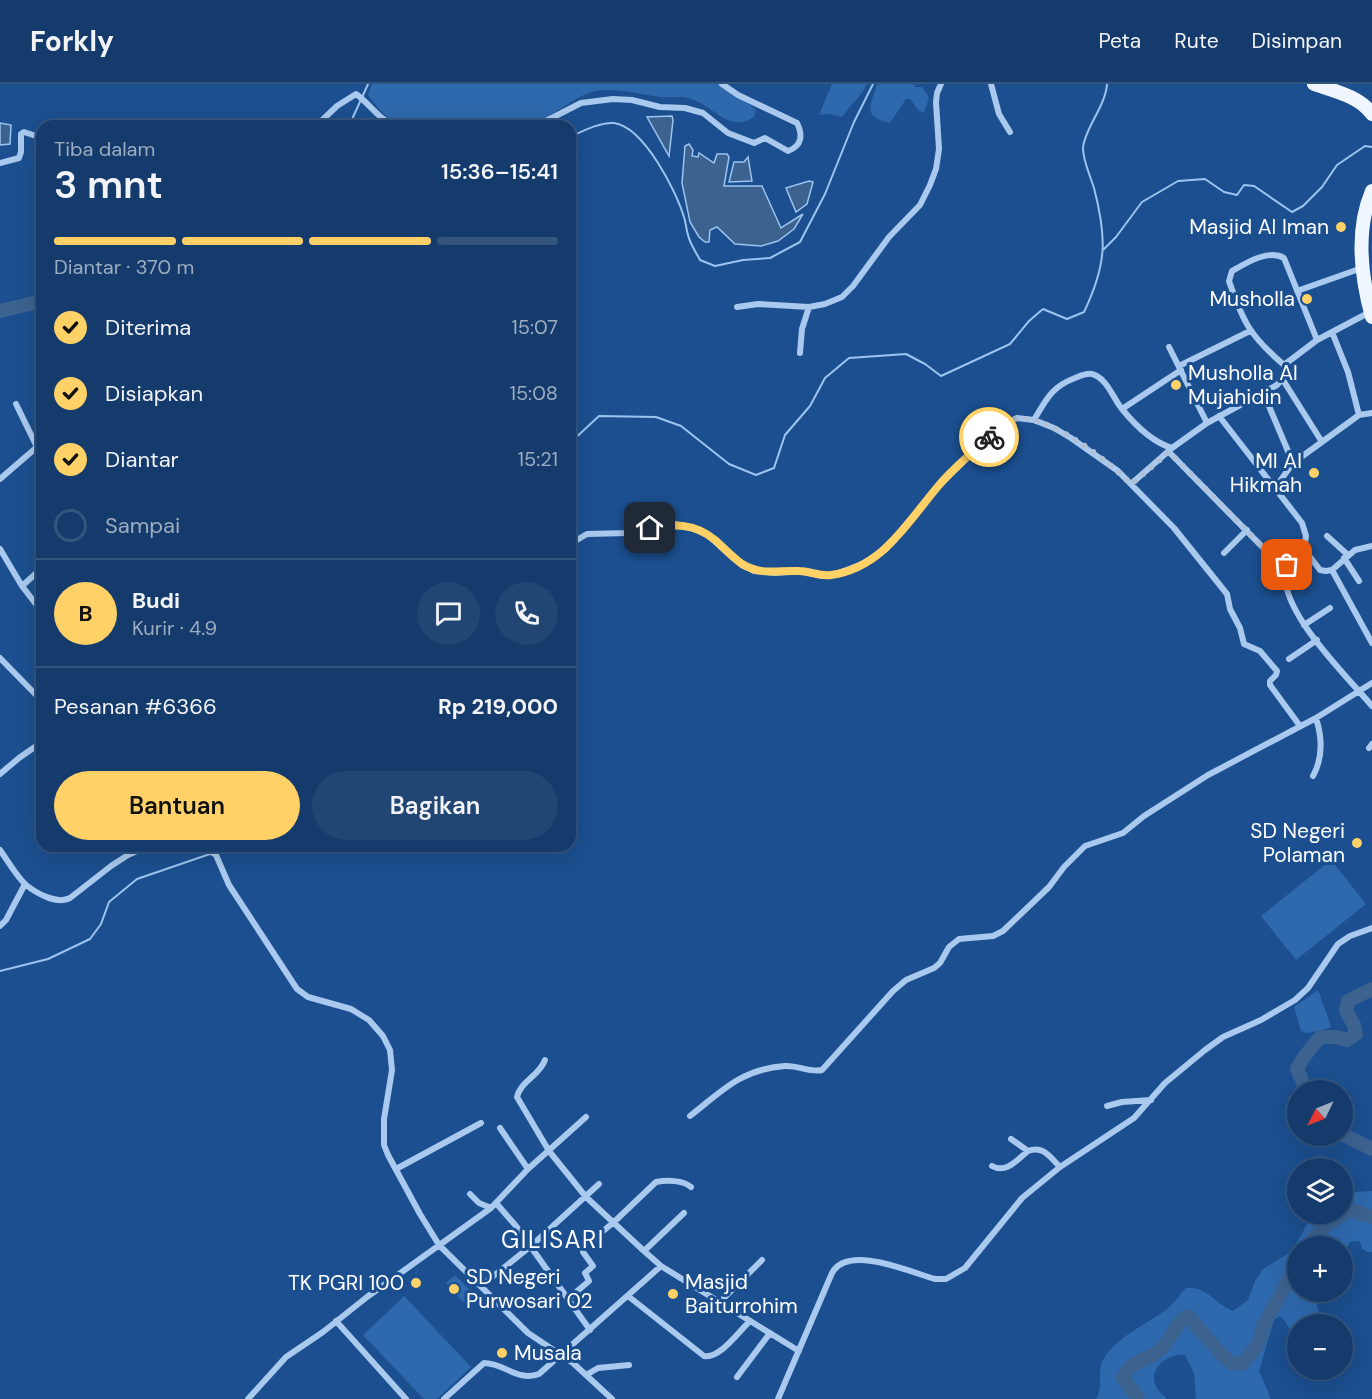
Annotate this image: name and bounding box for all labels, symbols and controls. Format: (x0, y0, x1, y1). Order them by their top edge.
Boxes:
text: Forkly (30, 23, 114, 60)
text: Peta (1098, 27, 1141, 55)
text: Rute (1174, 27, 1219, 55)
text: Disimpan (1252, 27, 1342, 55)
text: Tiba dalam (54, 136, 155, 162)
text: 15:36–15:41 (441, 157, 558, 186)
text: 3 mnt (54, 159, 163, 210)
place label: Masjid Al Iman (1189, 213, 1329, 241)
marker: Masjid Al Iman (1334, 220, 1348, 234)
text: Diantar · 370 m (54, 254, 194, 280)
place label: Musholla (1209, 285, 1295, 313)
marker: Musholla (1300, 292, 1314, 306)
icon: check (54, 311, 87, 344)
text: Diterima (105, 313, 191, 342)
text: 15:07 (511, 314, 558, 340)
place label: Musholla Al Mujahidin (1188, 359, 1298, 411)
icon: check (54, 377, 87, 410)
marker: Musholla Al Mujahidin (1169, 378, 1183, 392)
text: Disiapkan (105, 379, 203, 408)
text: 15:08 (510, 380, 558, 406)
courier (959, 407, 1019, 467)
icon: bike (973, 421, 1006, 454)
icon: check (54, 443, 87, 476)
text: Diantar (105, 445, 179, 474)
text: 15:21 (518, 446, 558, 472)
place label: MI Al Hikmah (1230, 447, 1302, 499)
marker: MI Al Hikmah (1307, 466, 1321, 480)
pin (624, 502, 675, 553)
text: Sampai (105, 511, 180, 540)
icon: home (633, 511, 666, 544)
pin (1261, 539, 1312, 590)
icon: bag (1270, 548, 1303, 581)
button: chat (417, 582, 480, 645)
button: phone (495, 582, 558, 645)
text: Budi (132, 586, 180, 615)
text: B (78, 599, 93, 628)
text: Kurir · 4.9 (132, 615, 217, 641)
text: Pesanan #6366 (54, 692, 217, 721)
text: Rp 219,000 (438, 692, 558, 721)
button: Bantuan (54, 771, 300, 840)
button: Bagikan (312, 771, 558, 840)
place label: SD Negeri Polaman (1250, 817, 1345, 869)
marker: SD Negeri Polaman (1350, 836, 1364, 850)
north arrow (1287, 1080, 1353, 1146)
map controls (1287, 1080, 1353, 1380)
button: layers (1287, 1158, 1353, 1224)
district label: GILISARI (501, 1224, 605, 1255)
button: + (1287, 1236, 1353, 1302)
place label: SD Negeri Purwosari 02 (466, 1263, 593, 1315)
place label: Masjid Baiturrohim (685, 1268, 798, 1320)
place label: TK PGRI 100 (288, 1269, 404, 1297)
marker: TK PGRI 100 (409, 1276, 423, 1290)
marker: SD Negeri Purwosari 02 (447, 1282, 461, 1296)
marker: Masjid Baiturrohim (666, 1287, 680, 1301)
button: − (1287, 1314, 1353, 1380)
place label: Musala (514, 1339, 582, 1367)
marker: Musala (495, 1346, 509, 1360)

